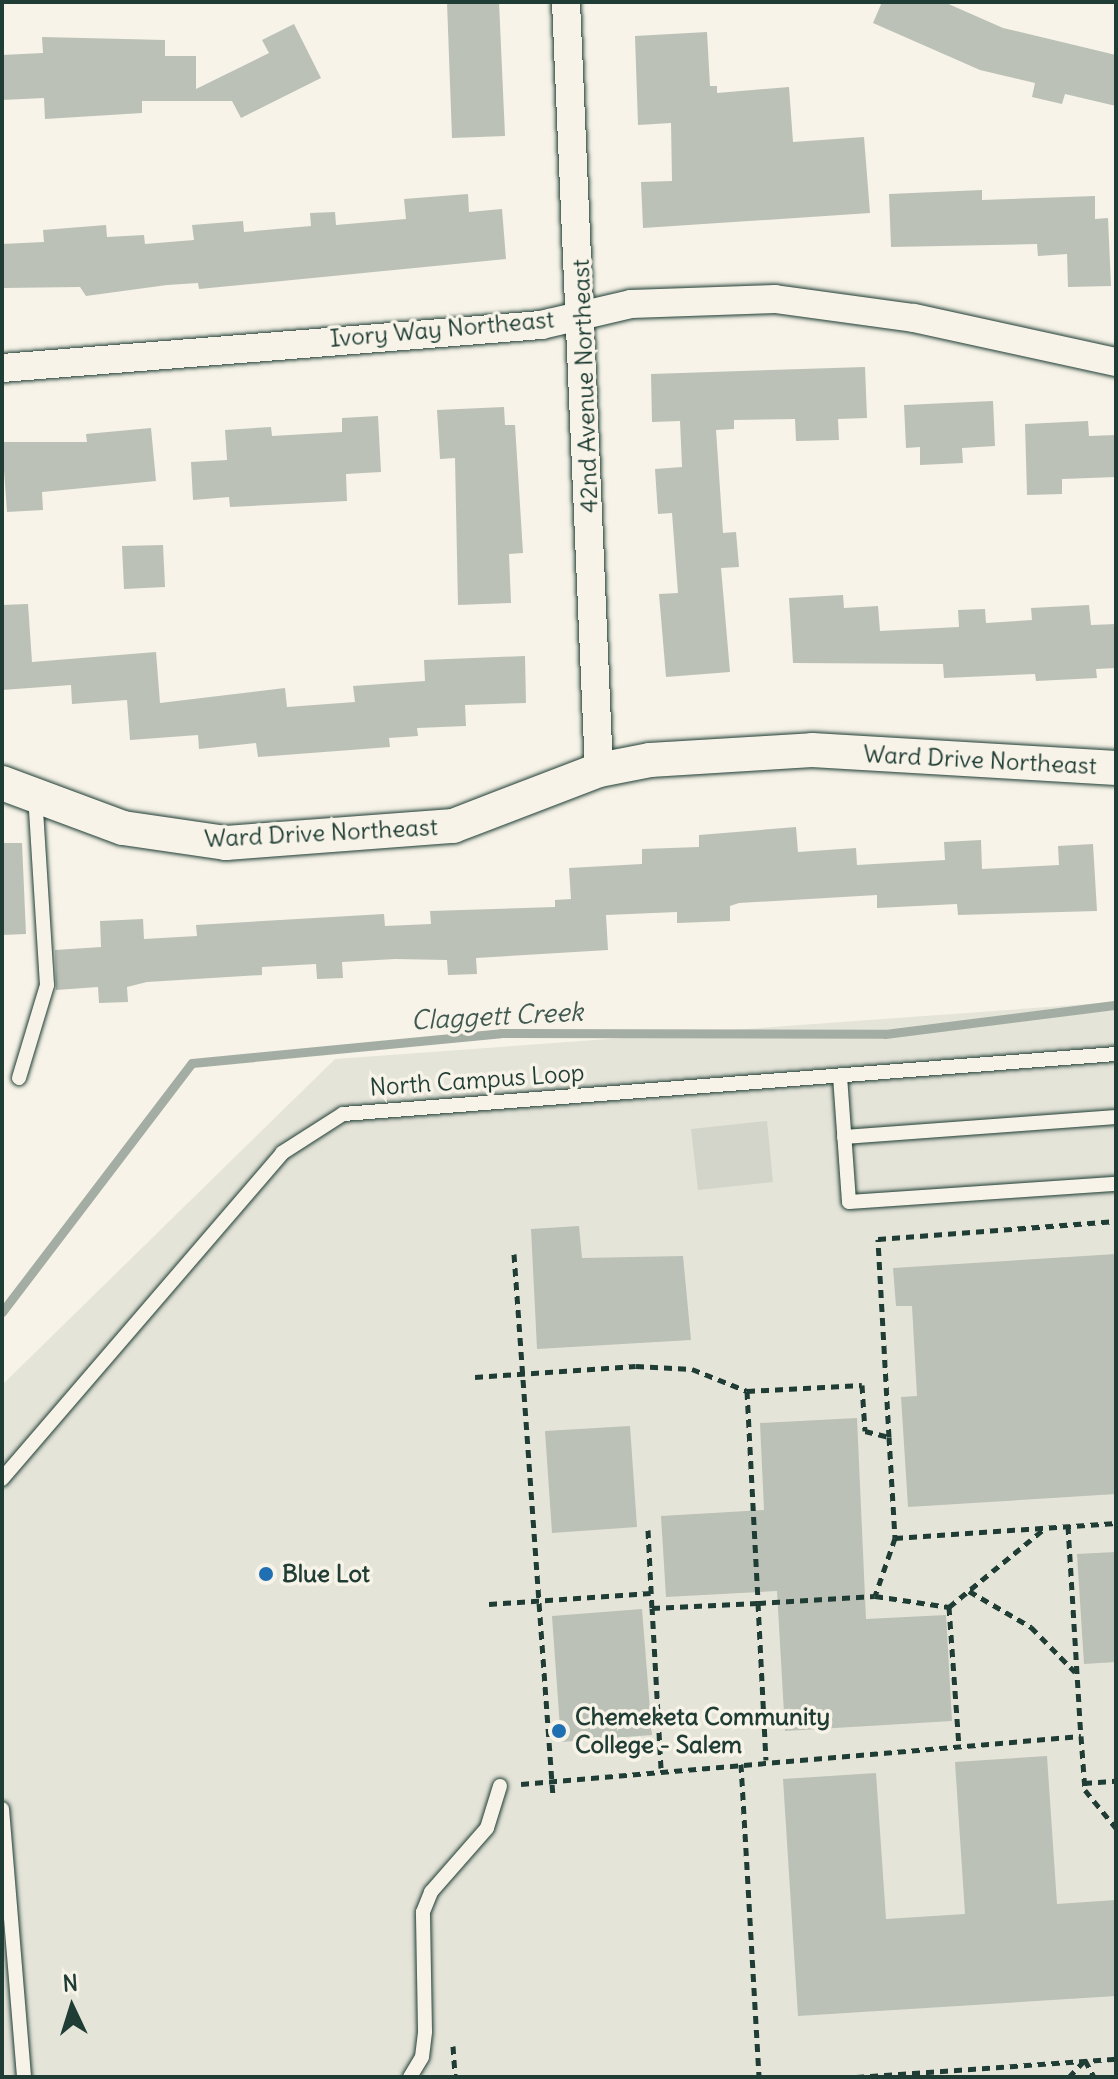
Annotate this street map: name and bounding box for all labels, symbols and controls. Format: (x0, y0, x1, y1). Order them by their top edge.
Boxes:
street label: 42nd Avenue Northeast (566, 259, 604, 513)
street label: Ivory Way Northeast (329, 305, 555, 353)
street label: Ward Drive Northeast (863, 740, 1097, 780)
street label: Ward Drive Northeast (204, 813, 438, 853)
water label: Claggett Creek (410, 996, 584, 1036)
street label: North Campus Loop (369, 1058, 585, 1102)
place label: Blue Lot (282, 1560, 370, 1588)
marker: Blue Lot (257, 1565, 275, 1583)
place label: Chemeketa Community College - Salem (575, 1703, 830, 1759)
marker: Chemeketa Community College - Salem (550, 1722, 568, 1740)
north arrow (32, 1967, 112, 2047)
text: N (62, 1969, 79, 1998)

